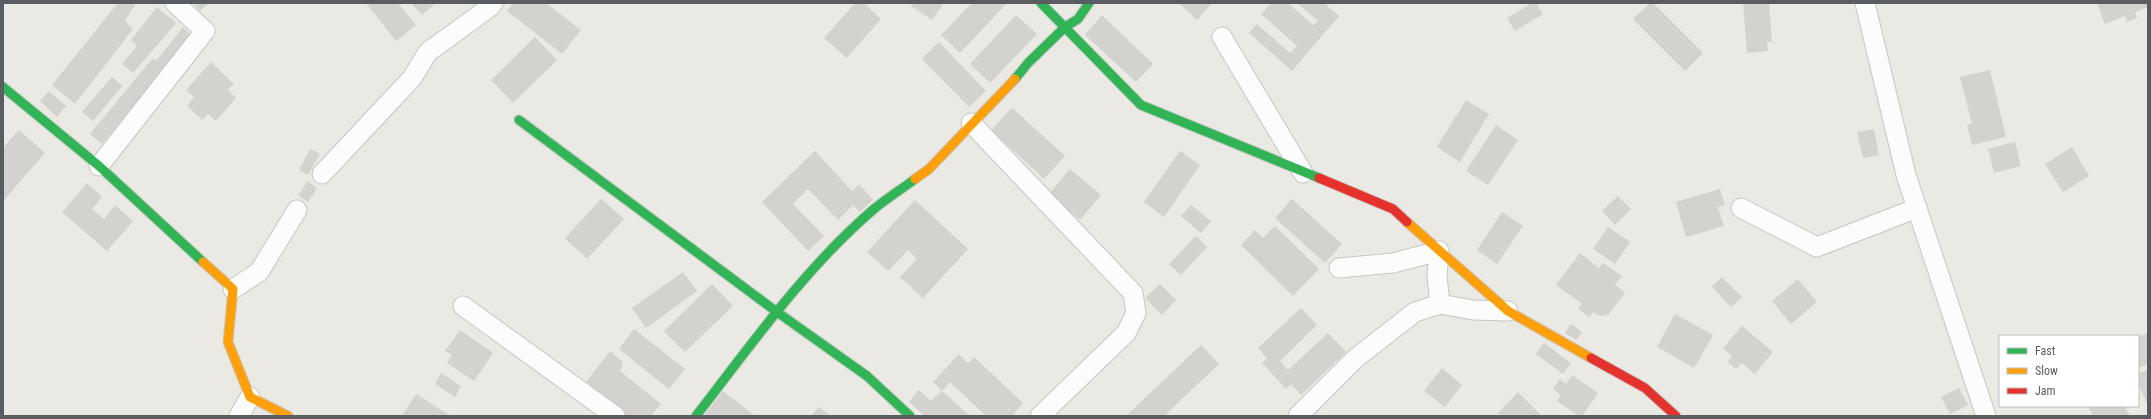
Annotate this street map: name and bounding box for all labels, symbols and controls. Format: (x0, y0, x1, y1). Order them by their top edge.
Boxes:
legend (1999, 335, 2139, 407)
text: Fast (2035, 344, 2056, 358)
text: Slow (2035, 364, 2058, 378)
text: Jam (2035, 384, 2056, 398)

